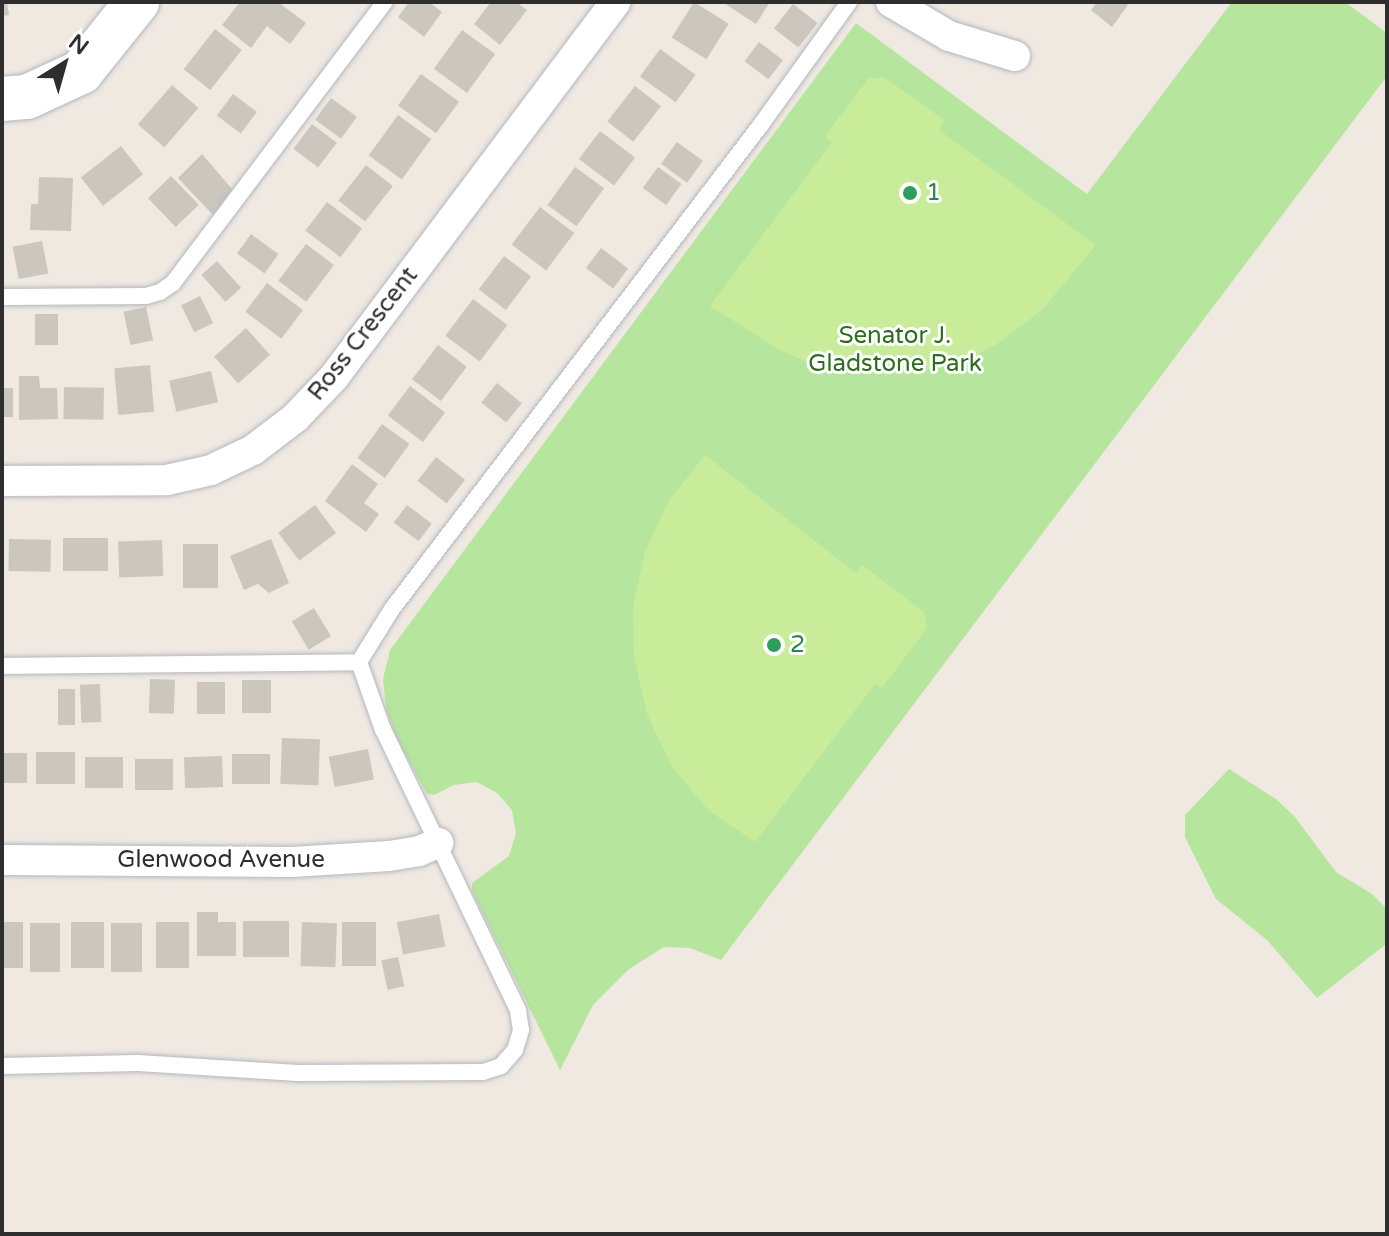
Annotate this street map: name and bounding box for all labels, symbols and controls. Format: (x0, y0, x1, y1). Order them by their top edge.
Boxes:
north arrow (24, 24, 104, 104)
text: N (64, 29, 93, 61)
place label: 1 (926, 179, 941, 207)
marker: 1 (901, 184, 919, 202)
street label: Ross Crescent (302, 262, 424, 406)
park label: Senator J. Gladstone Park (808, 322, 982, 378)
place label: 2 (790, 631, 805, 659)
marker: 2 (765, 636, 783, 654)
street label: Glenwood Avenue (117, 846, 325, 874)

